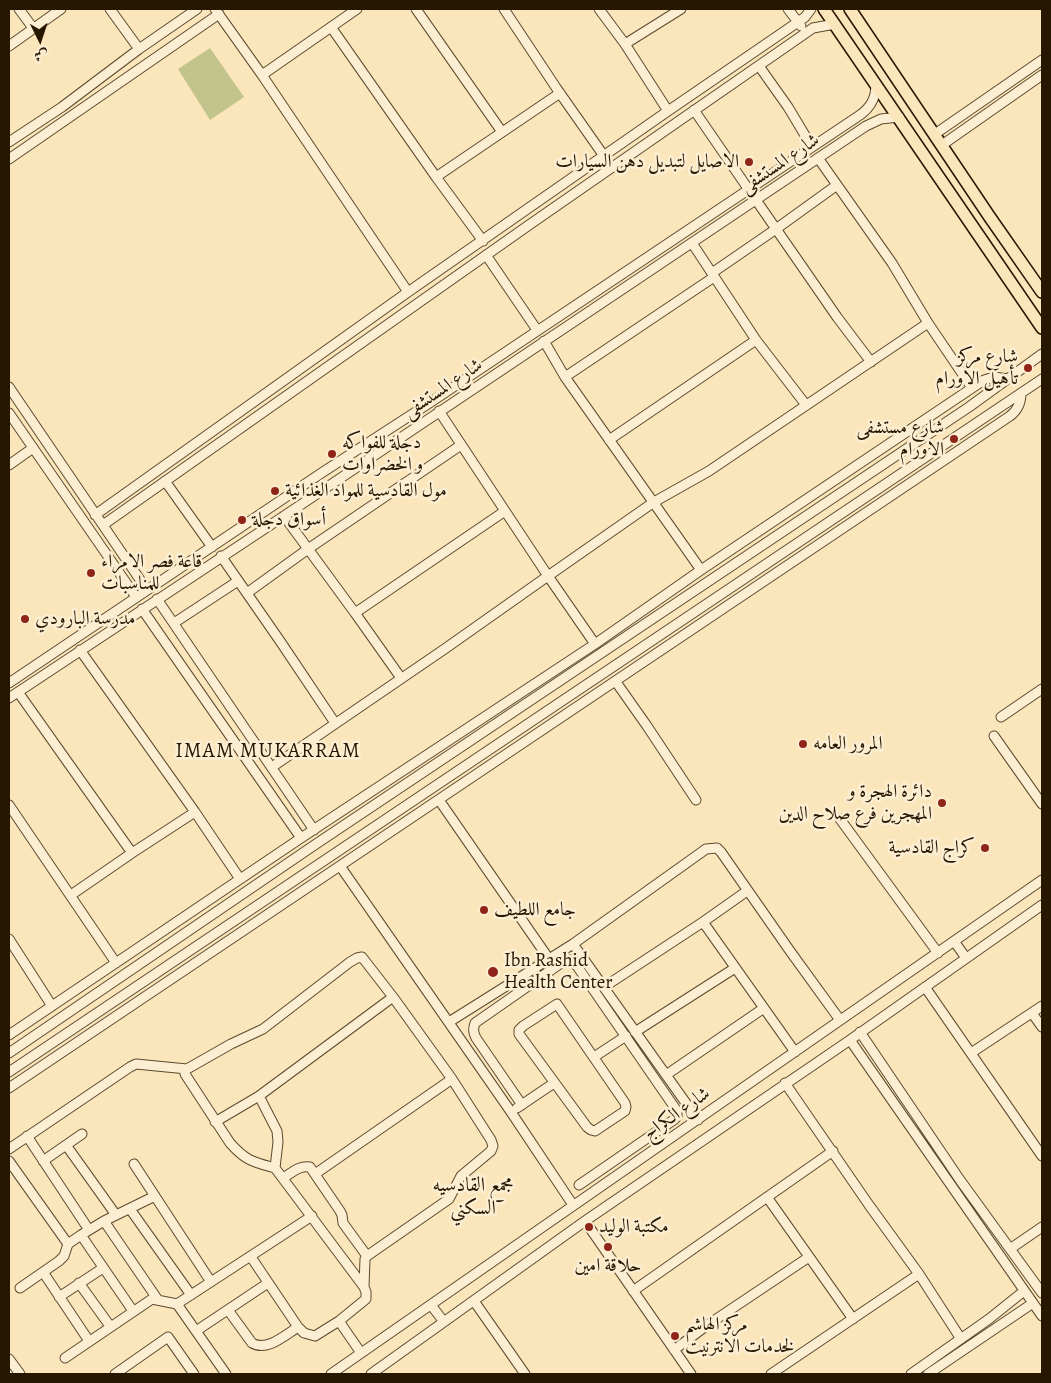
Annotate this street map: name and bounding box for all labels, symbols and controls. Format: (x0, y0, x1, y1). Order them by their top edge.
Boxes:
north arrow (15, 15, 65, 65)
text: ش (33, 46, 49, 65)
street label: شارع المستشفى (736, 129, 824, 199)
place label: الاصايل لتبديل دهن السيارات (555, 151, 739, 173)
marker: الاصايل لتبديل دهن السيارات (743, 156, 755, 168)
place label: شارع مركز تأهيل الاورام (935, 346, 1018, 390)
street label: شارع المستشفى (399, 354, 487, 424)
marker: شارع مركز تأهيل الاورام (1022, 362, 1034, 374)
place label: شارع مستشفى الاورام (857, 417, 944, 461)
place label: دجلة للفواكه و الخضراوات (342, 432, 423, 476)
marker: شارع مستشفى الاورام (948, 433, 960, 445)
marker: دجلة للفواكه و الخضراوات (326, 448, 338, 460)
place label: مول القادسية للمواد الغذائية (285, 480, 447, 502)
marker: مول القادسية للمواد الغذائية (269, 485, 281, 497)
place label: أسواق دجلة (252, 509, 326, 531)
marker: أسواق دجلة (236, 514, 248, 526)
place label: قاعة فصر الامراء للمناسبات (101, 551, 202, 595)
marker: قاعة فصر الامراء للمناسبات (85, 567, 97, 579)
place label: مدرسة البارودي (35, 608, 135, 630)
marker: مدرسة البارودي (19, 613, 31, 625)
place label: المرور العامه (813, 733, 883, 755)
marker: المرور العامه (797, 738, 809, 750)
district label: IMAM MUKARRAM (174, 739, 362, 765)
place label: دائرة الهجرة و المهجرين فرع صلاح الدين (778, 781, 932, 825)
marker: دائرة الهجرة و المهجرين فرع صلاح الدين (936, 797, 948, 809)
place label: كراج القادسية (888, 837, 975, 859)
marker: كراج القادسية (979, 842, 991, 854)
place label: جامع اللطیف (494, 899, 576, 921)
marker: جامع اللطیف (478, 904, 490, 916)
place label: Ibn Rashid Health Center (504, 950, 613, 994)
marker: Ibn Rashid Health Center (486, 965, 500, 979)
street label: شارع الكراج (639, 1083, 715, 1145)
district label: مجمع القادسيه السكني (432, 1174, 514, 1221)
place label: مكتبة الوليد (599, 1216, 669, 1238)
marker: مكتبة الوليد (583, 1221, 595, 1233)
marker: حلاقة امين (602, 1241, 614, 1253)
place label: حلاقة امين (574, 1255, 642, 1277)
place label: مركز الهاشم لخدمات الانترنيت (685, 1314, 794, 1358)
marker: مركز الهاشم لخدمات الانترنيت (669, 1330, 681, 1342)

